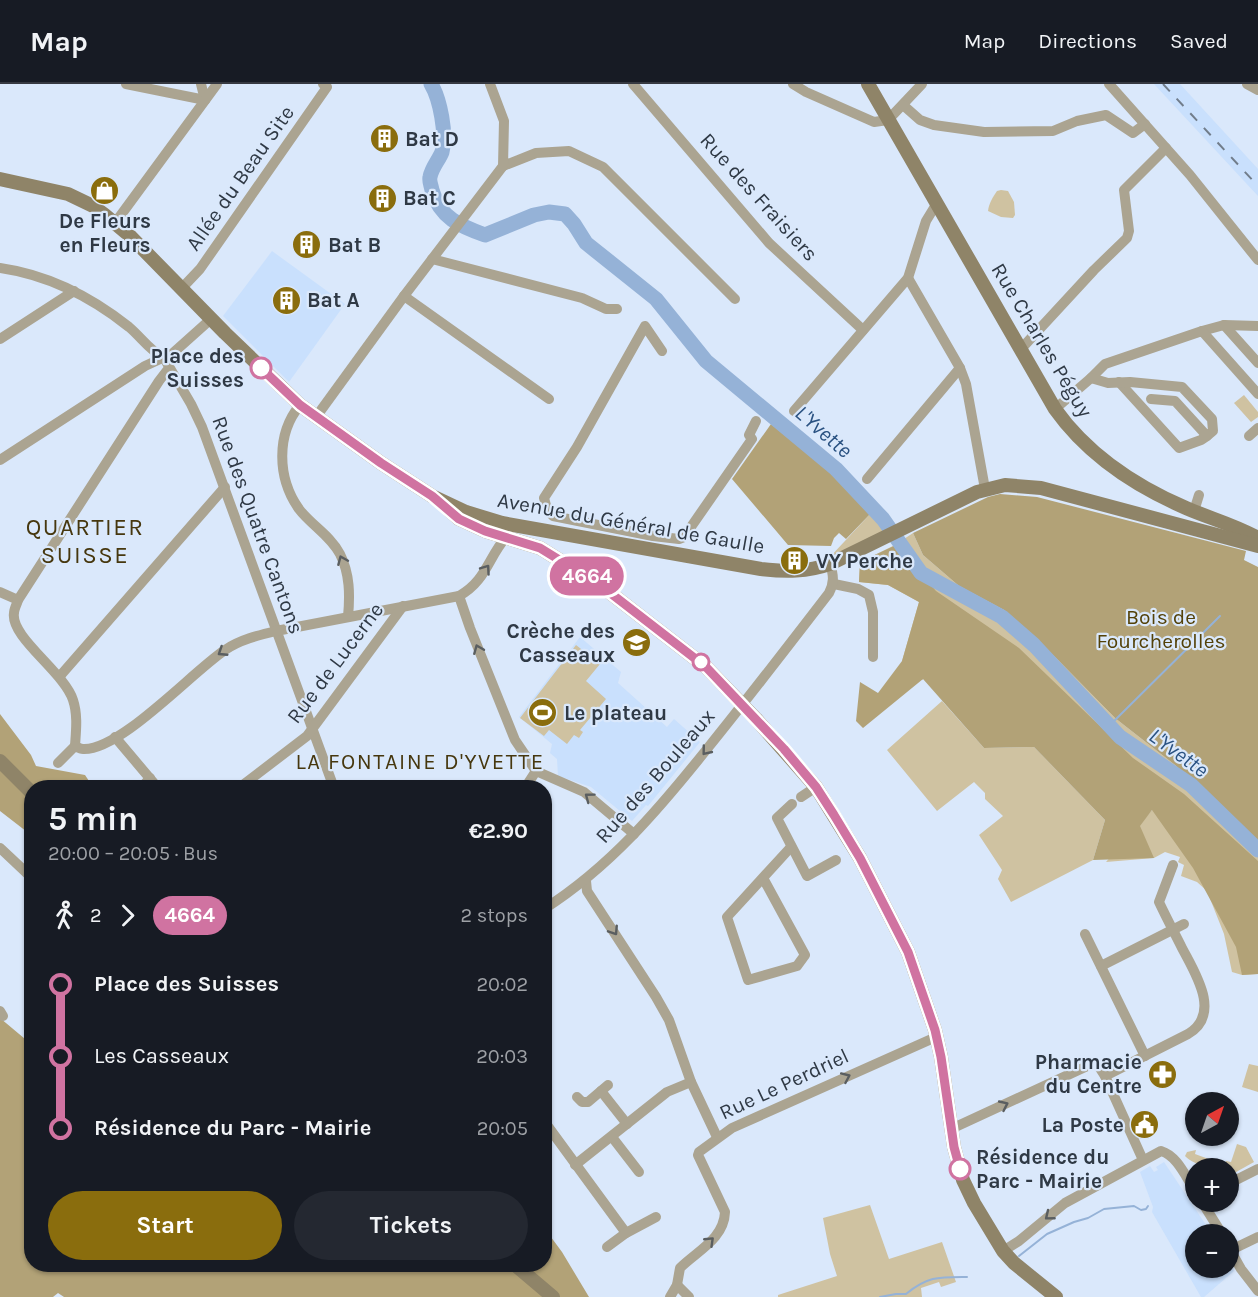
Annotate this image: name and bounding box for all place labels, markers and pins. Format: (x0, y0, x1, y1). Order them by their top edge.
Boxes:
building icon: Bat D (368, 123, 400, 155)
place label: Bat D (405, 127, 459, 151)
shop icon: De Fleurs en Fleurs (89, 174, 121, 206)
building icon: Bat C (366, 182, 398, 214)
place label: Bat C (403, 186, 456, 210)
place label: De Fleurs en Fleurs (59, 209, 151, 257)
building icon: Bat B (291, 229, 323, 261)
place label: Bat B (328, 233, 381, 257)
building icon: Bat A (270, 284, 302, 316)
place label: Bat A (307, 288, 360, 312)
place label: Place des Suisses (150, 344, 244, 392)
marker: Place des Suisses (250, 357, 272, 379)
building icon: VY Perche (779, 545, 811, 577)
place label: VY Perche (816, 549, 913, 573)
place label: Crèche des Casseaux (507, 619, 615, 667)
school or university icon: Crèche des Casseaux (620, 627, 652, 659)
unlabelled marker (692, 653, 710, 671)
sports icon: Le plateau (527, 697, 559, 729)
place label: Le plateau (564, 701, 667, 725)
place label: Pharmacie du Centre (1035, 1050, 1142, 1098)
pharmacy icon: Pharmacie du Centre (1147, 1058, 1179, 1090)
public building icon: La Poste (1129, 1109, 1161, 1141)
place label: La Poste (1041, 1113, 1124, 1137)
place label: Résidence du Parc - Mairie (976, 1145, 1109, 1193)
marker: Résidence du Parc - Mairie (949, 1158, 971, 1180)

